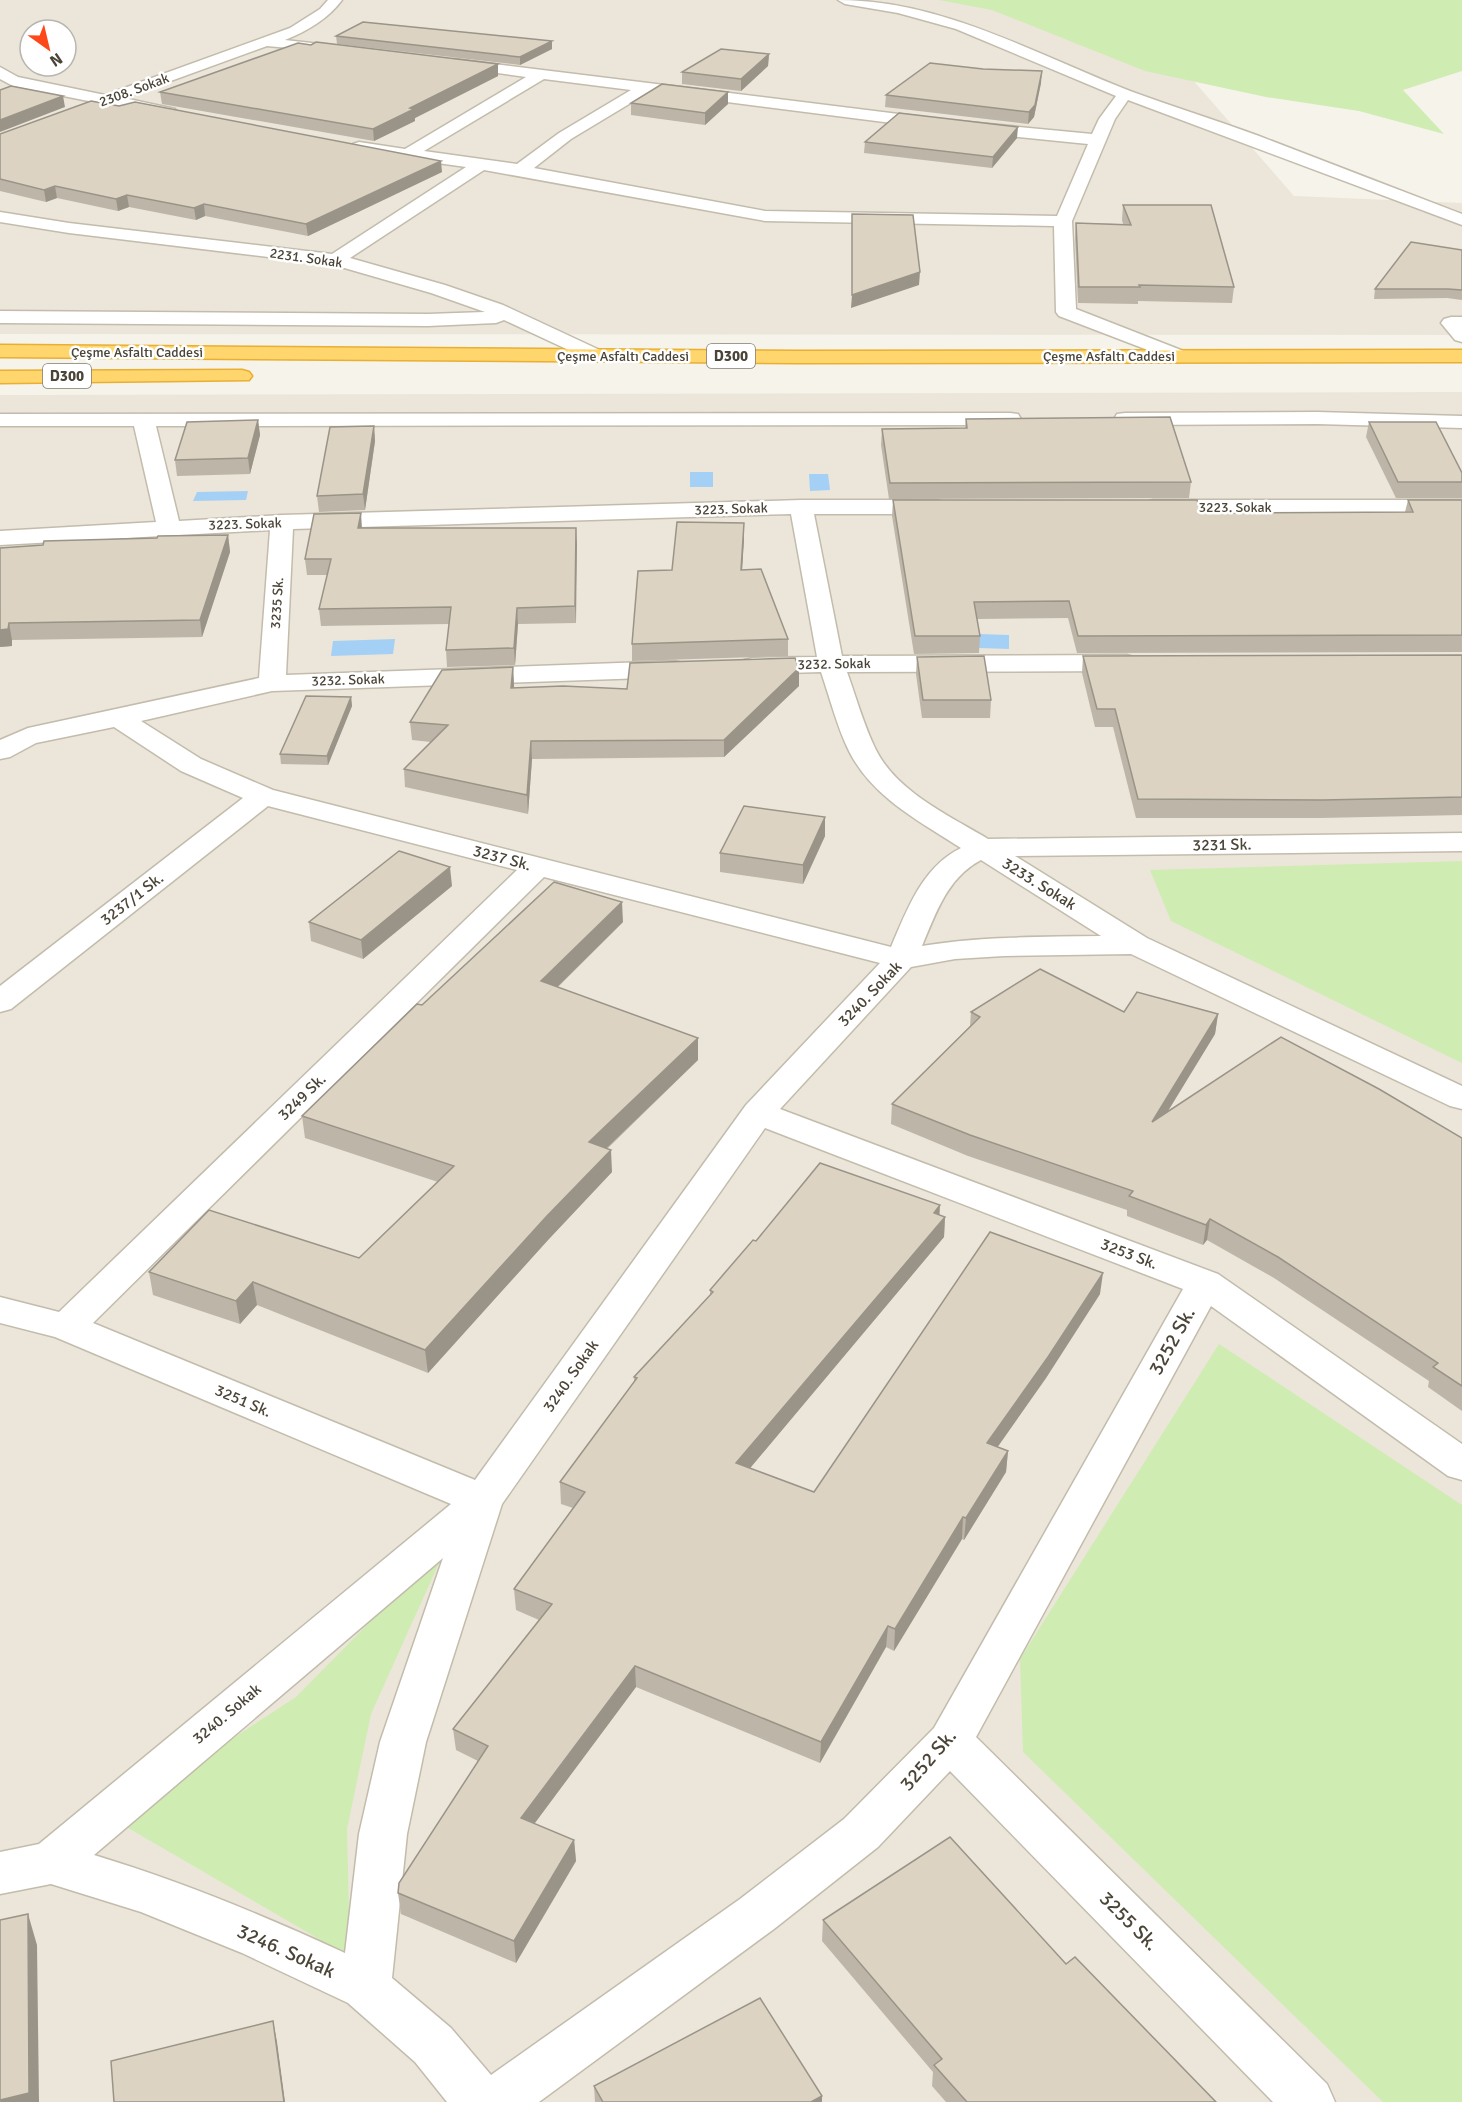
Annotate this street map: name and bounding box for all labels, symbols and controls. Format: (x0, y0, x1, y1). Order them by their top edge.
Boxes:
north arrow (18, 18, 78, 78)
text: N (46, 48, 66, 71)
street label: 2308. Sokak (97, 69, 171, 111)
street label: 2231. Sokak (269, 244, 343, 272)
street label: Çeşme Asfaltı Caddesi (71, 344, 203, 361)
road number: D300 (707, 344, 755, 368)
street label: Çeşme Asfaltı Caddesi (557, 348, 689, 365)
street label: Çeşme Asfaltı Caddesi (1043, 348, 1175, 365)
road number: D300 (43, 364, 91, 388)
street label: 3223. Sokak (694, 499, 768, 519)
street label: 3223. Sokak (1198, 499, 1272, 516)
street label: 3223. Sokak (208, 514, 282, 534)
street label: 3235 Sk. (267, 577, 287, 629)
street label: 3232. Sokak (797, 655, 871, 673)
street label: 3232. Sokak (311, 670, 385, 690)
street label: 3231 Sk. (1192, 834, 1252, 856)
street label: 3237 Sk. (471, 841, 533, 875)
street label: 3233. Sokak (998, 853, 1080, 915)
street label: 3237/1 Sk. (96, 868, 168, 930)
street label: 3240. Sokak (834, 957, 906, 1031)
street label: 3249 Sk. (274, 1069, 330, 1125)
street label: 3253 Sk. (1098, 1234, 1160, 1274)
street label: 3252 Sk. (1143, 1303, 1201, 1379)
street label: 3240. Sokak (539, 1336, 603, 1416)
street label: 3251 Sk. (212, 1380, 274, 1422)
street label: 3240. Sokak (189, 1679, 265, 1749)
street label: 3252 Sk. (894, 1724, 962, 1796)
street label: 3255 Sk. (1094, 1886, 1164, 1956)
street label: 3246. Sokak (233, 1918, 339, 1984)

